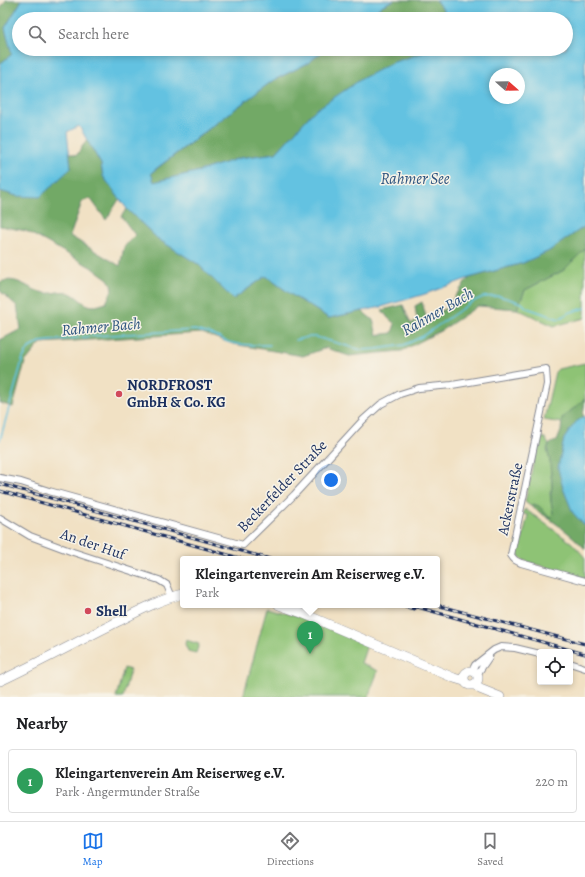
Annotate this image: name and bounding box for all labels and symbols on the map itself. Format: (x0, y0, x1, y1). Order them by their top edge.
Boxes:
north arrow (489, 68, 525, 104)
water label: Rahmer See (380, 168, 450, 190)
water label: Rahmer Bach (398, 282, 478, 341)
water label: Rahmer Bach (60, 313, 142, 341)
place label: NORDFROST GmbH & Co. KG (127, 375, 226, 412)
marker: NORDFROST GmbH & Co. KG (114, 389, 124, 399)
street label: Beckerfelder Straße (233, 435, 331, 537)
street label: Ackerstraße (492, 461, 527, 538)
your location (321, 470, 341, 490)
street label: An der Huf (57, 523, 130, 565)
place label: Shell (96, 601, 127, 621)
marker: Shell (83, 606, 93, 616)
pin: 1 (297, 621, 323, 654)

